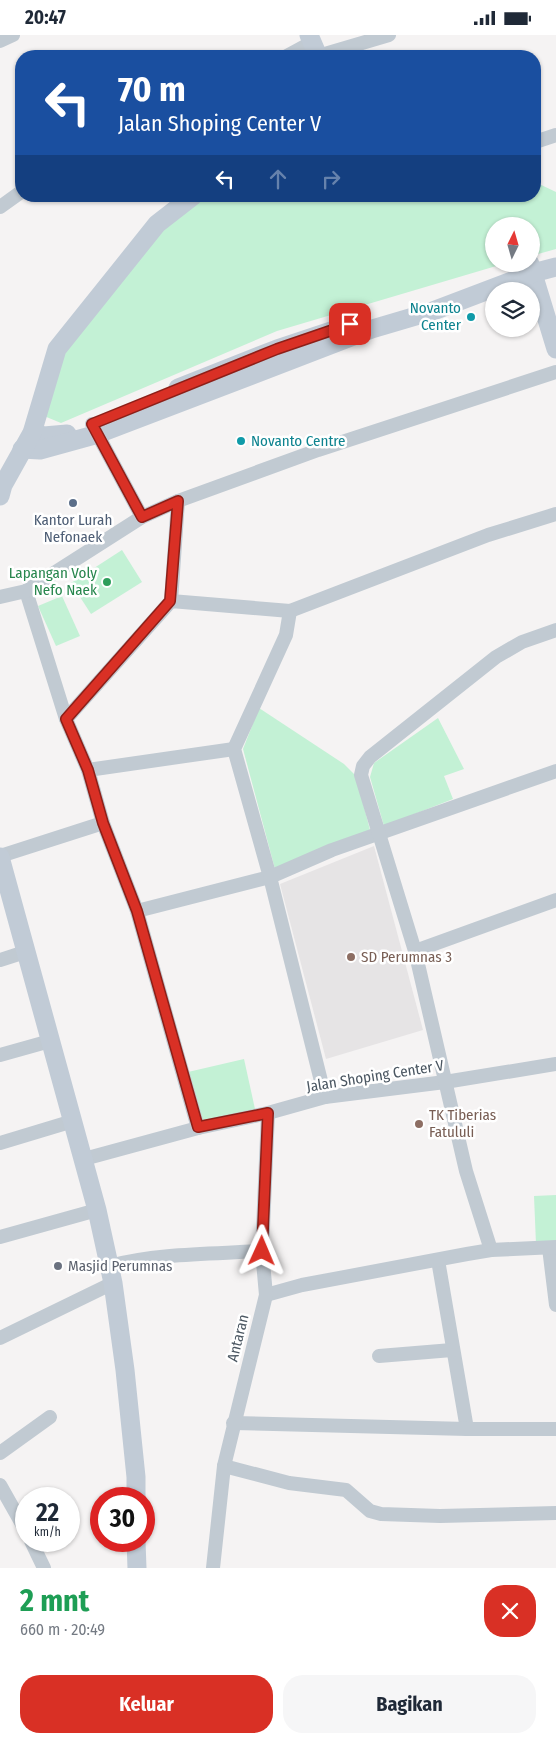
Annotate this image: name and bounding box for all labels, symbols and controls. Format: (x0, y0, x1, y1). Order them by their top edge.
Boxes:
text: 20:47 (25, 6, 66, 29)
text: 70 m (118, 68, 186, 110)
icon: left (35, 70, 100, 135)
text: Jalan Shoping Center V (118, 110, 321, 137)
icon: left (211, 165, 239, 193)
icon: ahead (264, 165, 292, 193)
icon: right (317, 165, 345, 193)
north arrow (485, 217, 540, 273)
map controls (485, 217, 540, 337)
button: layers (485, 282, 540, 337)
place label: Novanto Center (410, 299, 462, 334)
pin (329, 303, 371, 345)
icon: arrive (336, 310, 364, 338)
marker: Novanto Center (465, 311, 477, 323)
place label: Novanto Centre (251, 432, 346, 450)
marker: Novanto Centre (235, 435, 247, 447)
marker: Kantor Lurah Nefonaek (67, 497, 79, 509)
place label: Kantor Lurah Nefonaek (34, 511, 112, 546)
place label: Lapangan Voly Nefo Naek (9, 564, 97, 599)
marker: Lapangan Voly Nefo Naek (101, 576, 113, 588)
place label: SD Perumnas 3 (361, 948, 452, 966)
marker: SD Perumnas 3 (345, 951, 357, 963)
street label: Jalan Shoping Center V (305, 1056, 445, 1096)
place label: TK Tiberias Fatululi (429, 1106, 496, 1141)
marker: TK Tiberias Fatululi (413, 1118, 425, 1130)
position arrow (235, 1224, 287, 1276)
place label: Masjid Perumnas (68, 1257, 172, 1275)
marker: Masjid Perumnas (52, 1260, 64, 1272)
street label: Antaran (223, 1313, 253, 1363)
speed limit sign: 30 (90, 1487, 155, 1552)
text: 22 (36, 1498, 59, 1528)
text: km/h (34, 1525, 61, 1539)
text: 2 mnt (20, 1583, 89, 1619)
button: close (484, 1585, 536, 1637)
text: 660 m · 20:49 (20, 1620, 105, 1639)
button: Keluar (20, 1675, 273, 1733)
button: Bagikan (283, 1675, 536, 1733)

